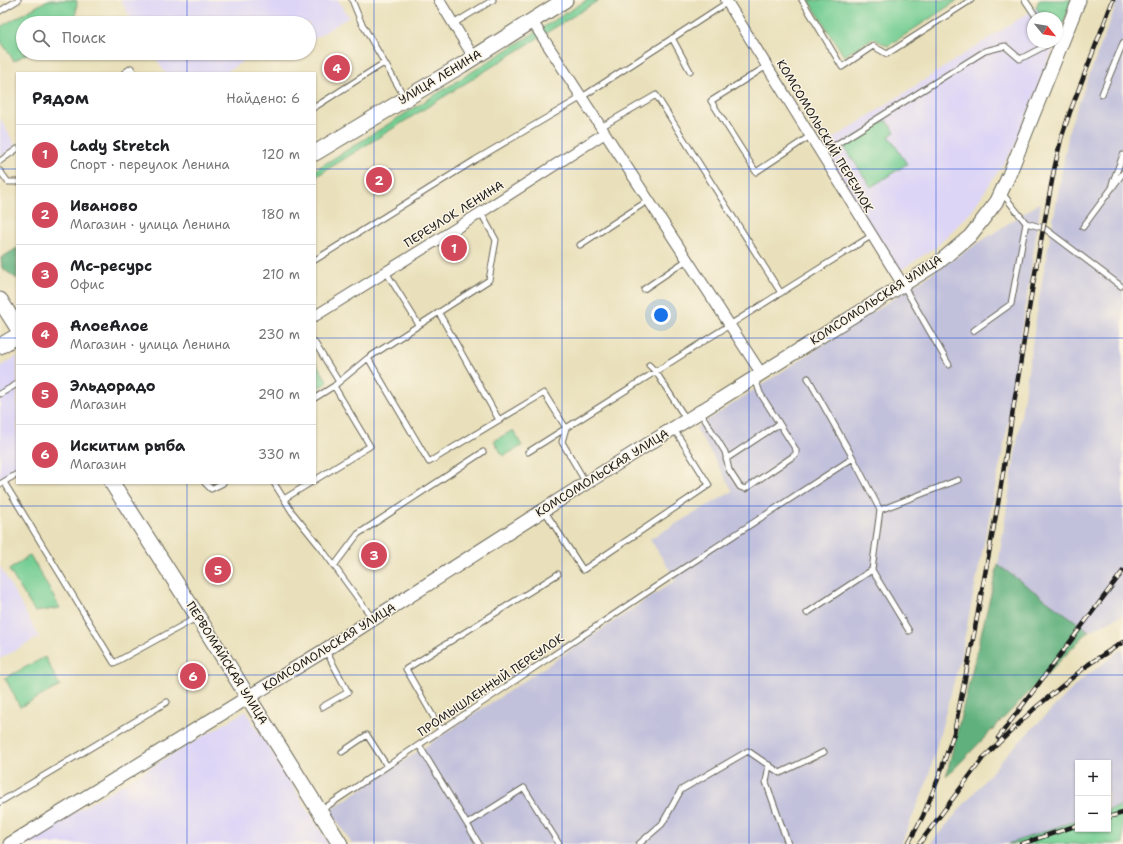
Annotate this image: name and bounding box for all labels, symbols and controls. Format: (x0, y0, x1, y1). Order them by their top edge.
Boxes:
north arrow (1027, 12, 1063, 48)
search box (16, 16, 316, 60)
icon: search (30, 27, 52, 49)
text: Поиск (62, 28, 106, 48)
street label: УЛИЦА ЛЕНИНА (395, 46, 485, 108)
pin: 4 (324, 53, 350, 83)
street label: КОМСОМОЛЬСКИЙ ПЕРЕУЛОК (773, 57, 877, 216)
text: Рядом (32, 87, 89, 109)
text: Найдено: 6 (226, 90, 300, 107)
text: Lady Stretch (70, 136, 170, 156)
text: 1 (42, 146, 48, 163)
text: 120 m (262, 146, 300, 163)
text: Спорт · переулок Ленина (70, 156, 230, 173)
pin: 2 (366, 165, 392, 195)
street label: ПЕРЕУЛОК ЛЕНИНА (401, 177, 507, 251)
text: Иваново (70, 196, 138, 216)
text: 2 (40, 206, 50, 223)
text: 180 m (261, 206, 300, 223)
text: Магазин · улица Ленина (70, 216, 230, 233)
pin: 1 (441, 233, 467, 263)
street label: КОМСОМОЛЬСКАЯ УЛИЦА (807, 251, 945, 349)
text: Мс-ресурс (70, 256, 152, 276)
text: 3 (40, 266, 50, 283)
text: 210 m (262, 266, 300, 283)
text: Офис (70, 276, 105, 293)
your location (651, 305, 671, 325)
text: АлоеАлое (70, 316, 148, 336)
text: 4 (40, 326, 50, 343)
text: 230 m (258, 326, 300, 343)
text: Магазин · улица Ленина (70, 336, 230, 353)
text: Эльдорадо (70, 376, 156, 396)
text: 5 (41, 386, 49, 403)
text: 290 m (258, 386, 300, 403)
text: Магазин (70, 396, 126, 413)
street label: КОМСОМОЛЬСКАЯ УЛИЦА (532, 425, 672, 521)
text: Искитим рыба (70, 436, 185, 456)
text: 6 (40, 446, 50, 463)
text: 330 m (258, 446, 300, 463)
text: Магазин (70, 456, 126, 473)
pin: 3 (361, 540, 387, 570)
pin: 5 (205, 555, 231, 585)
street label: ПЕРВОМАЙСКАЯ УЛИЦА (182, 598, 272, 728)
street label: КОМСОМОЛЬСКАЯ УЛИЦА (259, 599, 399, 695)
street label: ПРОМЫШЛЕННЫЙ ПЕРЕУЛОК (415, 630, 567, 740)
pin: 6 (180, 661, 206, 691)
map controls (1075, 760, 1111, 832)
button: + (1075, 760, 1111, 796)
button: − (1075, 796, 1111, 832)

